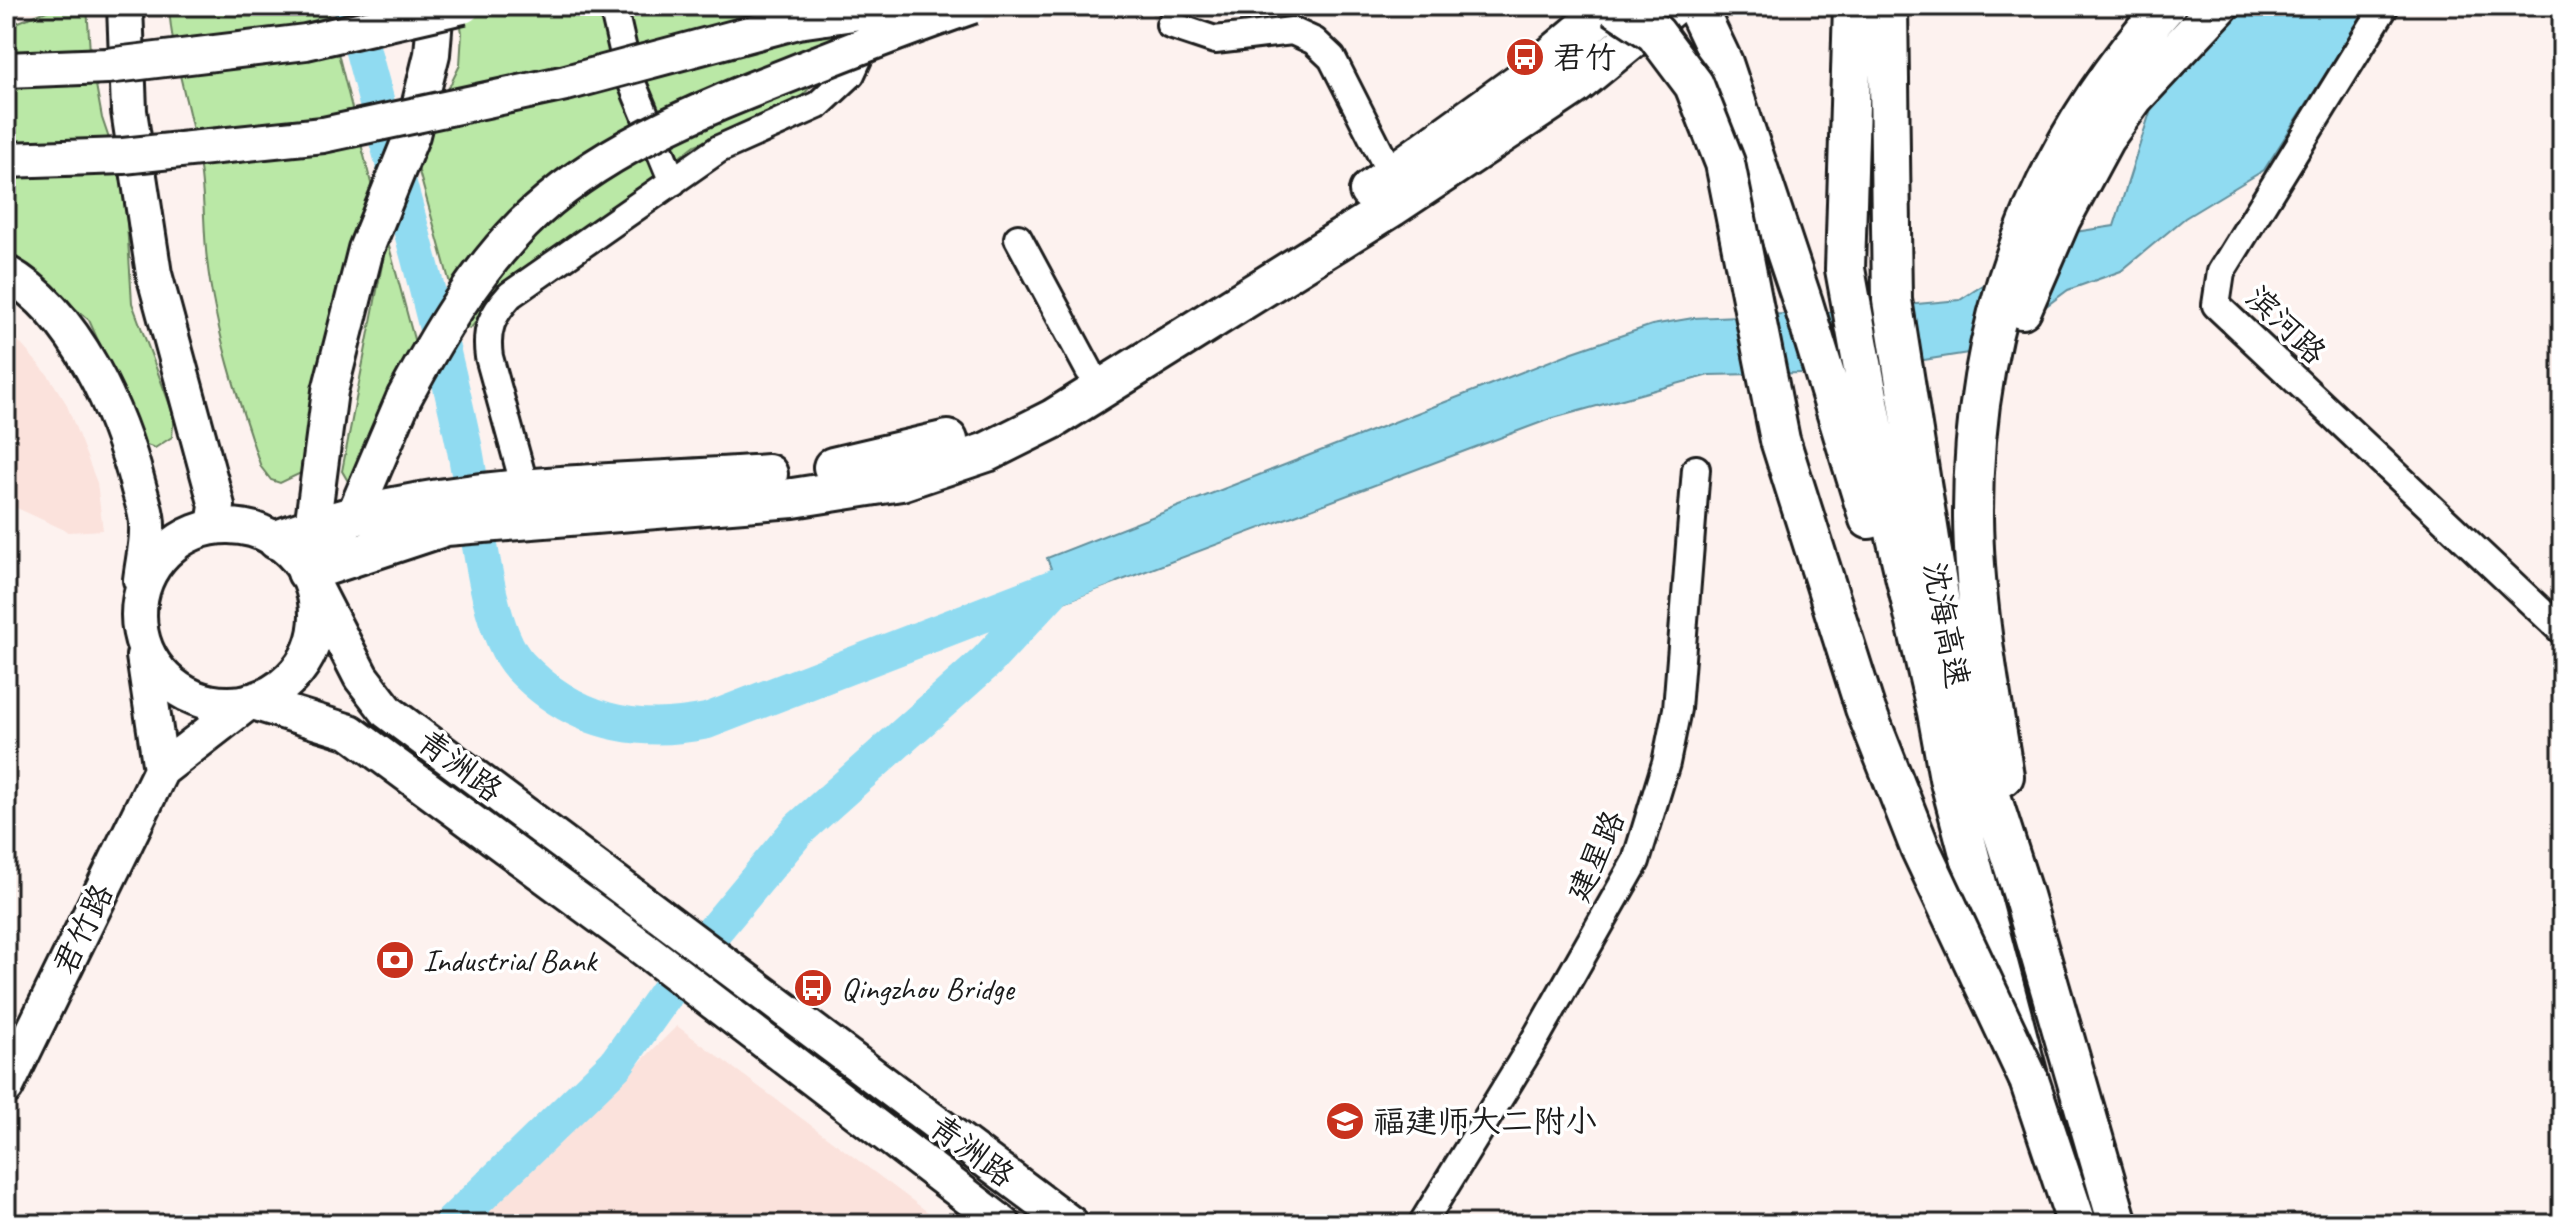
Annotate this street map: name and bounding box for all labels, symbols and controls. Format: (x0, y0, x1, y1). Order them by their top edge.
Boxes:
bus stop icon: 君竹 (1504, 36, 1546, 78)
place label: 君竹 (1553, 37, 1617, 78)
street label: 滨河路 (2237, 277, 2335, 373)
street label: 沈海高速 (1914, 558, 1978, 692)
street label: 青洲路 (409, 721, 511, 811)
street label: 建星路 (1558, 804, 1634, 908)
street label: 君竹路 (44, 877, 122, 981)
bank icon: Industrial Bank (374, 939, 416, 981)
place label: Industrial Bank (423, 940, 599, 981)
bus stop icon: Qingzhou Bridge (792, 967, 834, 1009)
place label: Qingzhou Bridge (841, 968, 1016, 1009)
school or university icon: 福建师大二附小 (1324, 1100, 1366, 1142)
place label: 福建师大二附小 (1373, 1101, 1597, 1142)
street label: 青洲路 (921, 1106, 1023, 1196)

